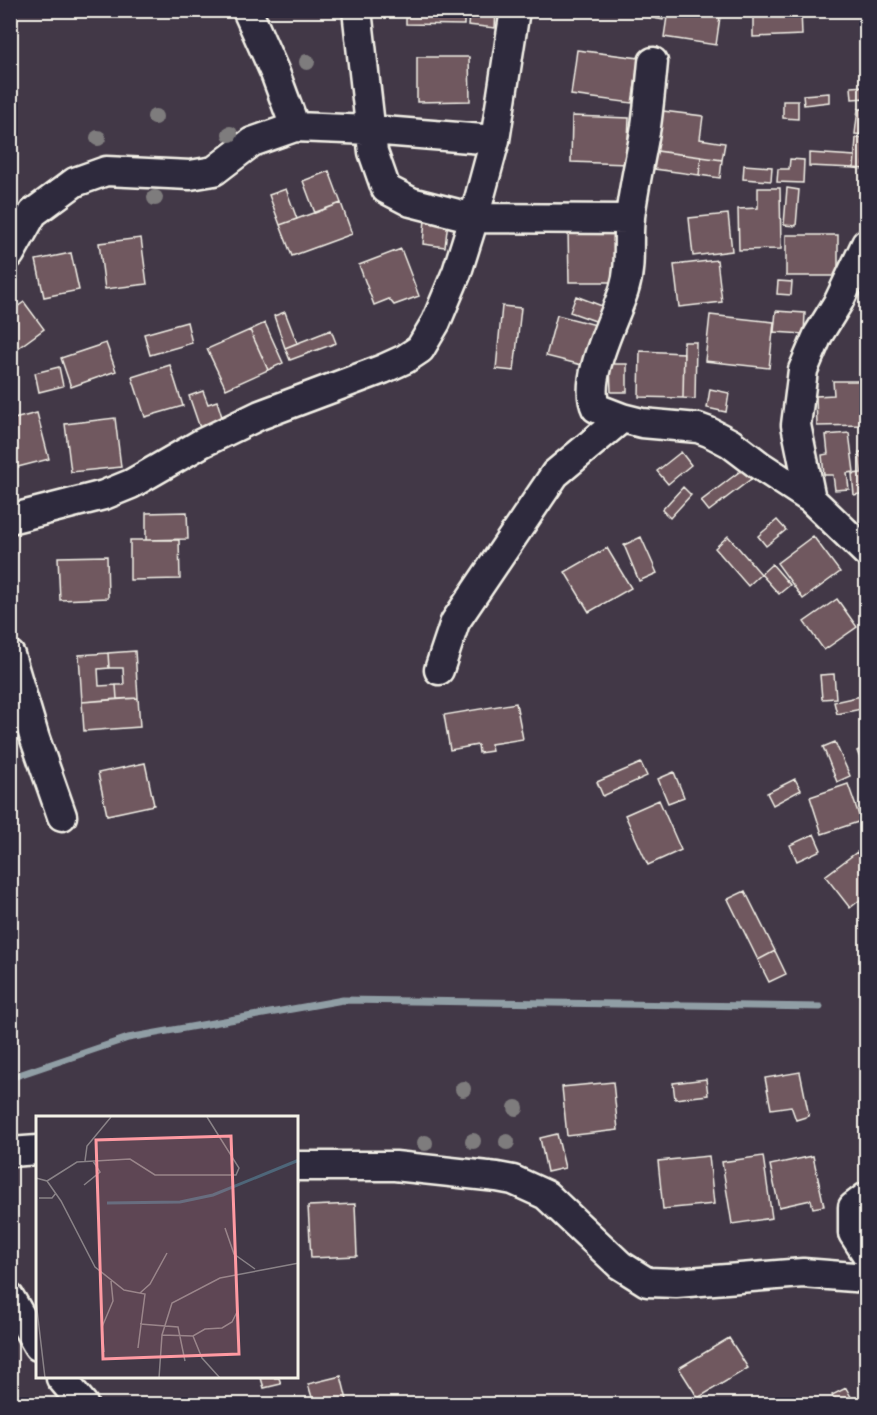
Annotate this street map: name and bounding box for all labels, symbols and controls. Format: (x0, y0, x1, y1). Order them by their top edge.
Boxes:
inset map (36, 1116, 298, 1379)

